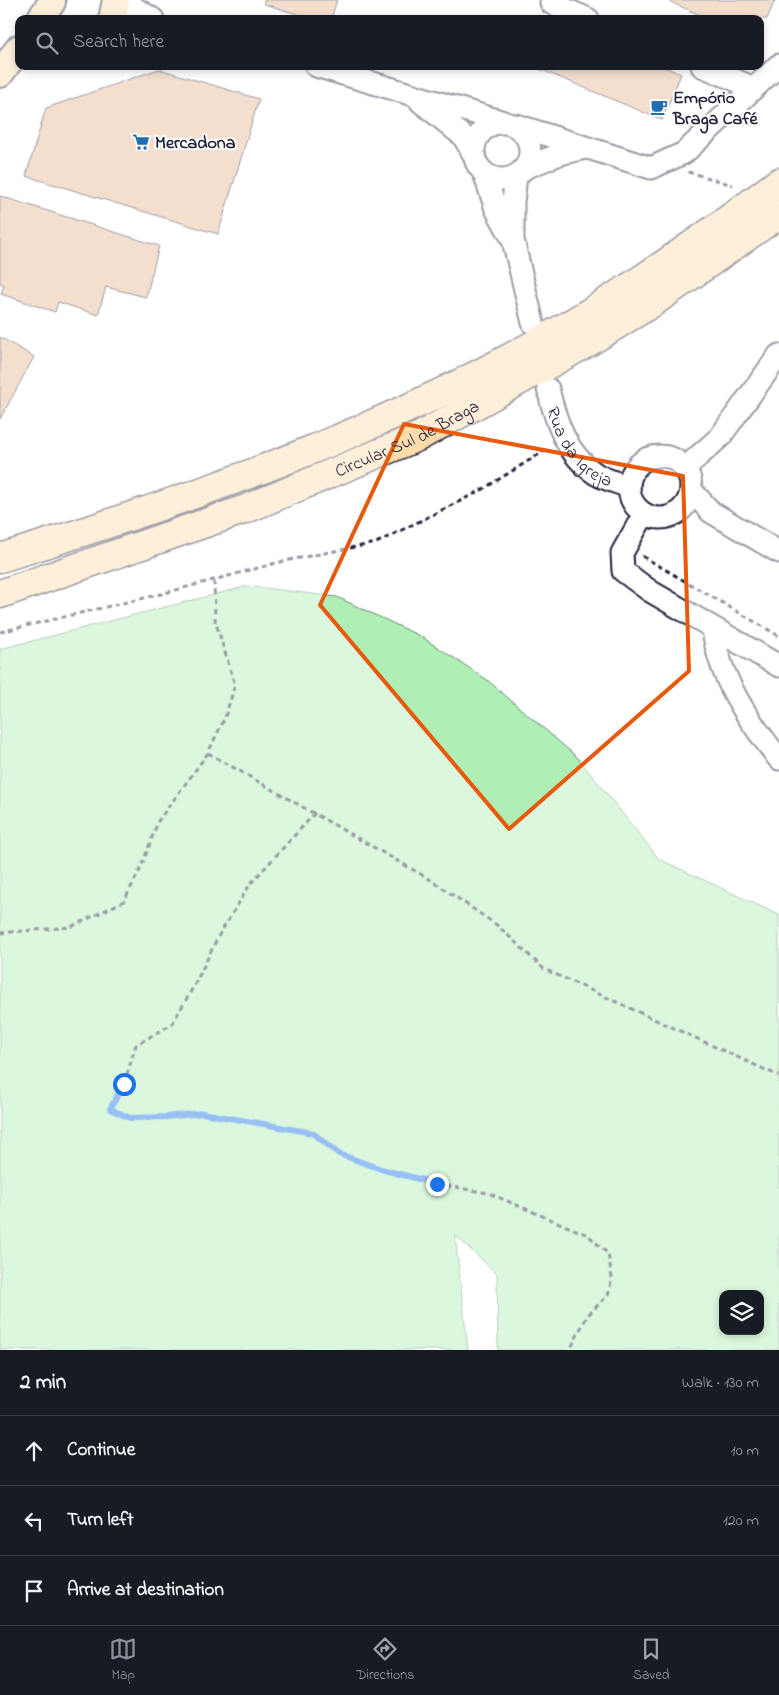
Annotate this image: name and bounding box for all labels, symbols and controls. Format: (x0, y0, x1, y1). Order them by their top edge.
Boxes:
search box (15, 15, 764, 70)
icon: search (33, 29, 61, 57)
text: Search here (73, 29, 164, 56)
place label: Empório Braga Café (672, 86, 759, 134)
cafe icon: Empório Braga Café (649, 97, 669, 117)
place label: Mercadona (155, 131, 236, 157)
supermarket icon: Mercadona (131, 132, 151, 152)
street label: Circular Sul de Braga (331, 394, 485, 485)
street label: Rua da Igreja (538, 404, 615, 495)
route start (113, 1073, 136, 1096)
route end (426, 1173, 449, 1196)
map controls (719, 1290, 764, 1335)
button: layers (719, 1290, 764, 1335)
text: 2 min (20, 1368, 66, 1398)
text: Walk · 130 m (682, 1371, 759, 1395)
icon: ahead (20, 1437, 48, 1465)
text: Continue (67, 1437, 135, 1464)
text: 10 m (731, 1439, 759, 1463)
icon: left (20, 1507, 48, 1535)
text: Turn left (67, 1507, 134, 1534)
text: 120 m (723, 1509, 759, 1533)
icon: arrive (20, 1577, 48, 1605)
text: Arrive at destination (67, 1577, 224, 1604)
tab: Map (109, 1635, 137, 1686)
tab: Directions (356, 1635, 414, 1686)
tab: Saved (633, 1635, 670, 1686)

